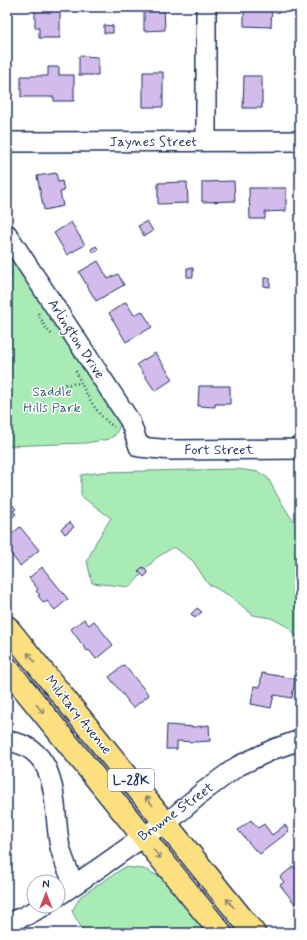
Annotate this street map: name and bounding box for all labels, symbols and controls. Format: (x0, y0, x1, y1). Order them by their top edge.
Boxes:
street label: Jaynes Street (109, 133, 197, 151)
street label: Arlington Drive (42, 296, 109, 383)
park label: Saddle Hills Park (23, 383, 81, 417)
street label: Fort Street (184, 441, 255, 459)
one-way arrow (27, 652, 36, 662)
street label: Military Avenue (40, 672, 116, 758)
one-way arrow (36, 704, 45, 715)
road number: L-28K (108, 769, 154, 791)
street label: Browne Street (135, 778, 218, 845)
one-way arrow (144, 796, 153, 807)
one-way arrow (153, 849, 161, 860)
north arrow (26, 874, 66, 914)
text: N (42, 878, 50, 892)
one-way arrow (226, 897, 234, 908)

